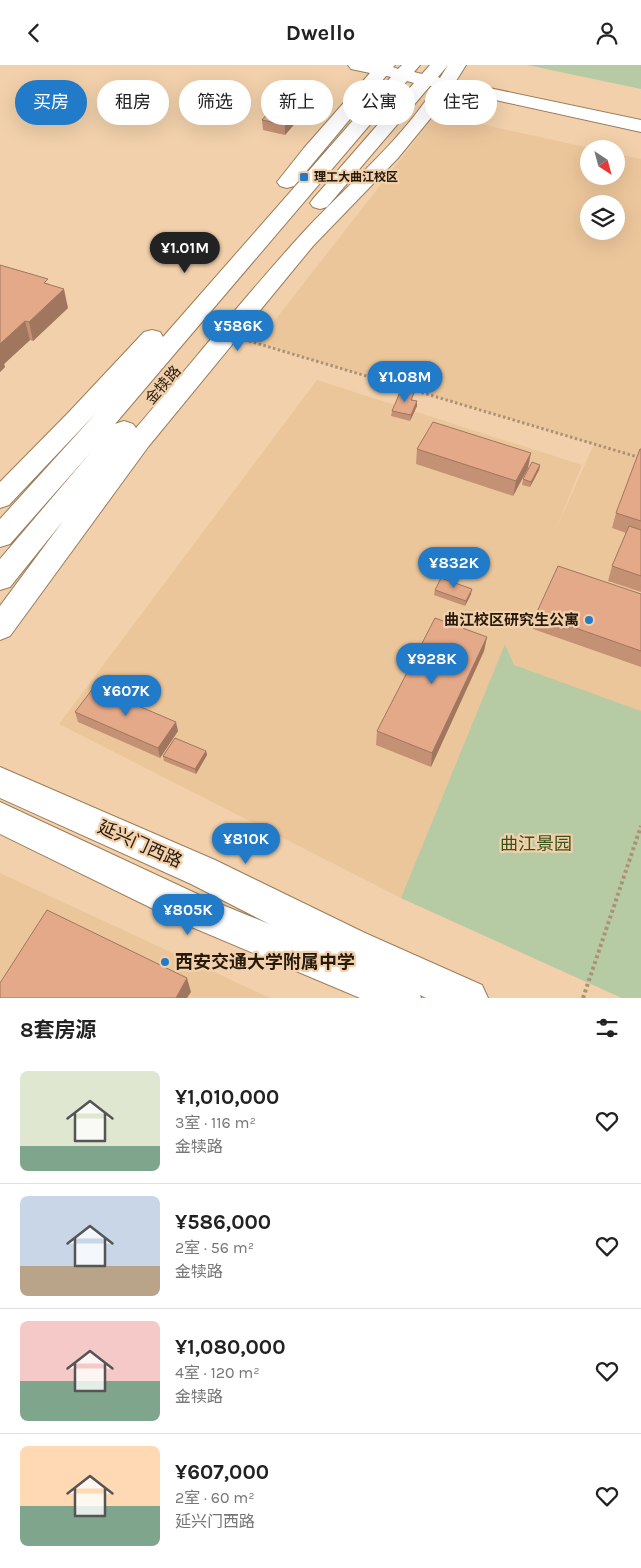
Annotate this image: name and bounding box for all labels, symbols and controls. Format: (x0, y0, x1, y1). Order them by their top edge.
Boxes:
icon: back (20, 19, 48, 47)
icon: person (593, 19, 621, 47)
text: Dwello (286, 20, 355, 46)
chip: 买房 (15, 80, 87, 125)
chip: 租房 (97, 80, 169, 125)
chip: 筛选 (179, 80, 251, 125)
chip: 新上 (261, 80, 333, 125)
chip: 公寓 (343, 80, 415, 125)
chip: 住宅 (425, 80, 497, 125)
north arrow (580, 140, 625, 185)
map controls (580, 140, 625, 240)
place label: 理工大曲江校区 (314, 170, 398, 184)
marker: 理工大曲江校区 (298, 171, 310, 183)
button: layers (580, 195, 625, 240)
pin: ¥1.01M (144, 231, 226, 274)
text: ¥1.01M (161, 238, 209, 257)
pin: ¥586K (203, 309, 273, 352)
text: ¥586K (213, 316, 263, 335)
pin: ¥1.08M (364, 361, 446, 403)
street label: 金犊路 (141, 362, 185, 408)
text: ¥1.08M (379, 367, 431, 386)
pin: ¥832K (419, 547, 489, 589)
text: ¥832K (429, 553, 479, 572)
place label: 曲江校区研究生公寓 (444, 611, 579, 629)
marker: 曲江校区研究生公寓 (583, 614, 595, 626)
pin: ¥928K (397, 643, 467, 685)
text: ¥928K (407, 649, 457, 668)
pin: ¥607K (91, 675, 161, 717)
text: ¥607K (102, 681, 150, 700)
street label: 延兴门西路 (94, 816, 186, 872)
pin: ¥810K (211, 823, 281, 865)
text: ¥810K (223, 829, 269, 848)
park label: 曲江景园 (500, 833, 572, 855)
pin: ¥805K (153, 893, 223, 936)
text: ¥805K (163, 900, 213, 919)
place label: 西安交通大学附属中学 (175, 951, 355, 973)
marker: 西安交通大学附属中学 (159, 956, 171, 968)
icon: filters (593, 1014, 621, 1042)
text: 8套房源 (20, 1018, 97, 1042)
text: ¥1,010,000 (175, 1085, 279, 1109)
icon: home (60, 1091, 120, 1151)
icon: heart (593, 1107, 621, 1135)
text: 3室 · 116 m² (175, 1113, 256, 1132)
text: 金犊路 (175, 1137, 223, 1156)
text: ¥586,000 (175, 1210, 271, 1234)
icon: home (60, 1216, 120, 1276)
icon: heart (593, 1232, 621, 1260)
text: 2室 · 56 m² (175, 1238, 254, 1257)
text: 金犊路 (175, 1262, 223, 1281)
text: ¥1,080,000 (175, 1335, 285, 1359)
icon: home (60, 1341, 120, 1401)
icon: heart (593, 1357, 621, 1385)
text: 4室 · 120 m² (175, 1363, 260, 1382)
text: 金犊路 (175, 1387, 223, 1406)
text: ¥607,000 (175, 1460, 269, 1484)
icon: home (60, 1466, 120, 1526)
icon: heart (593, 1482, 621, 1510)
text: 2室 · 60 m² (175, 1488, 255, 1507)
text: 延兴门西路 (175, 1512, 255, 1531)

